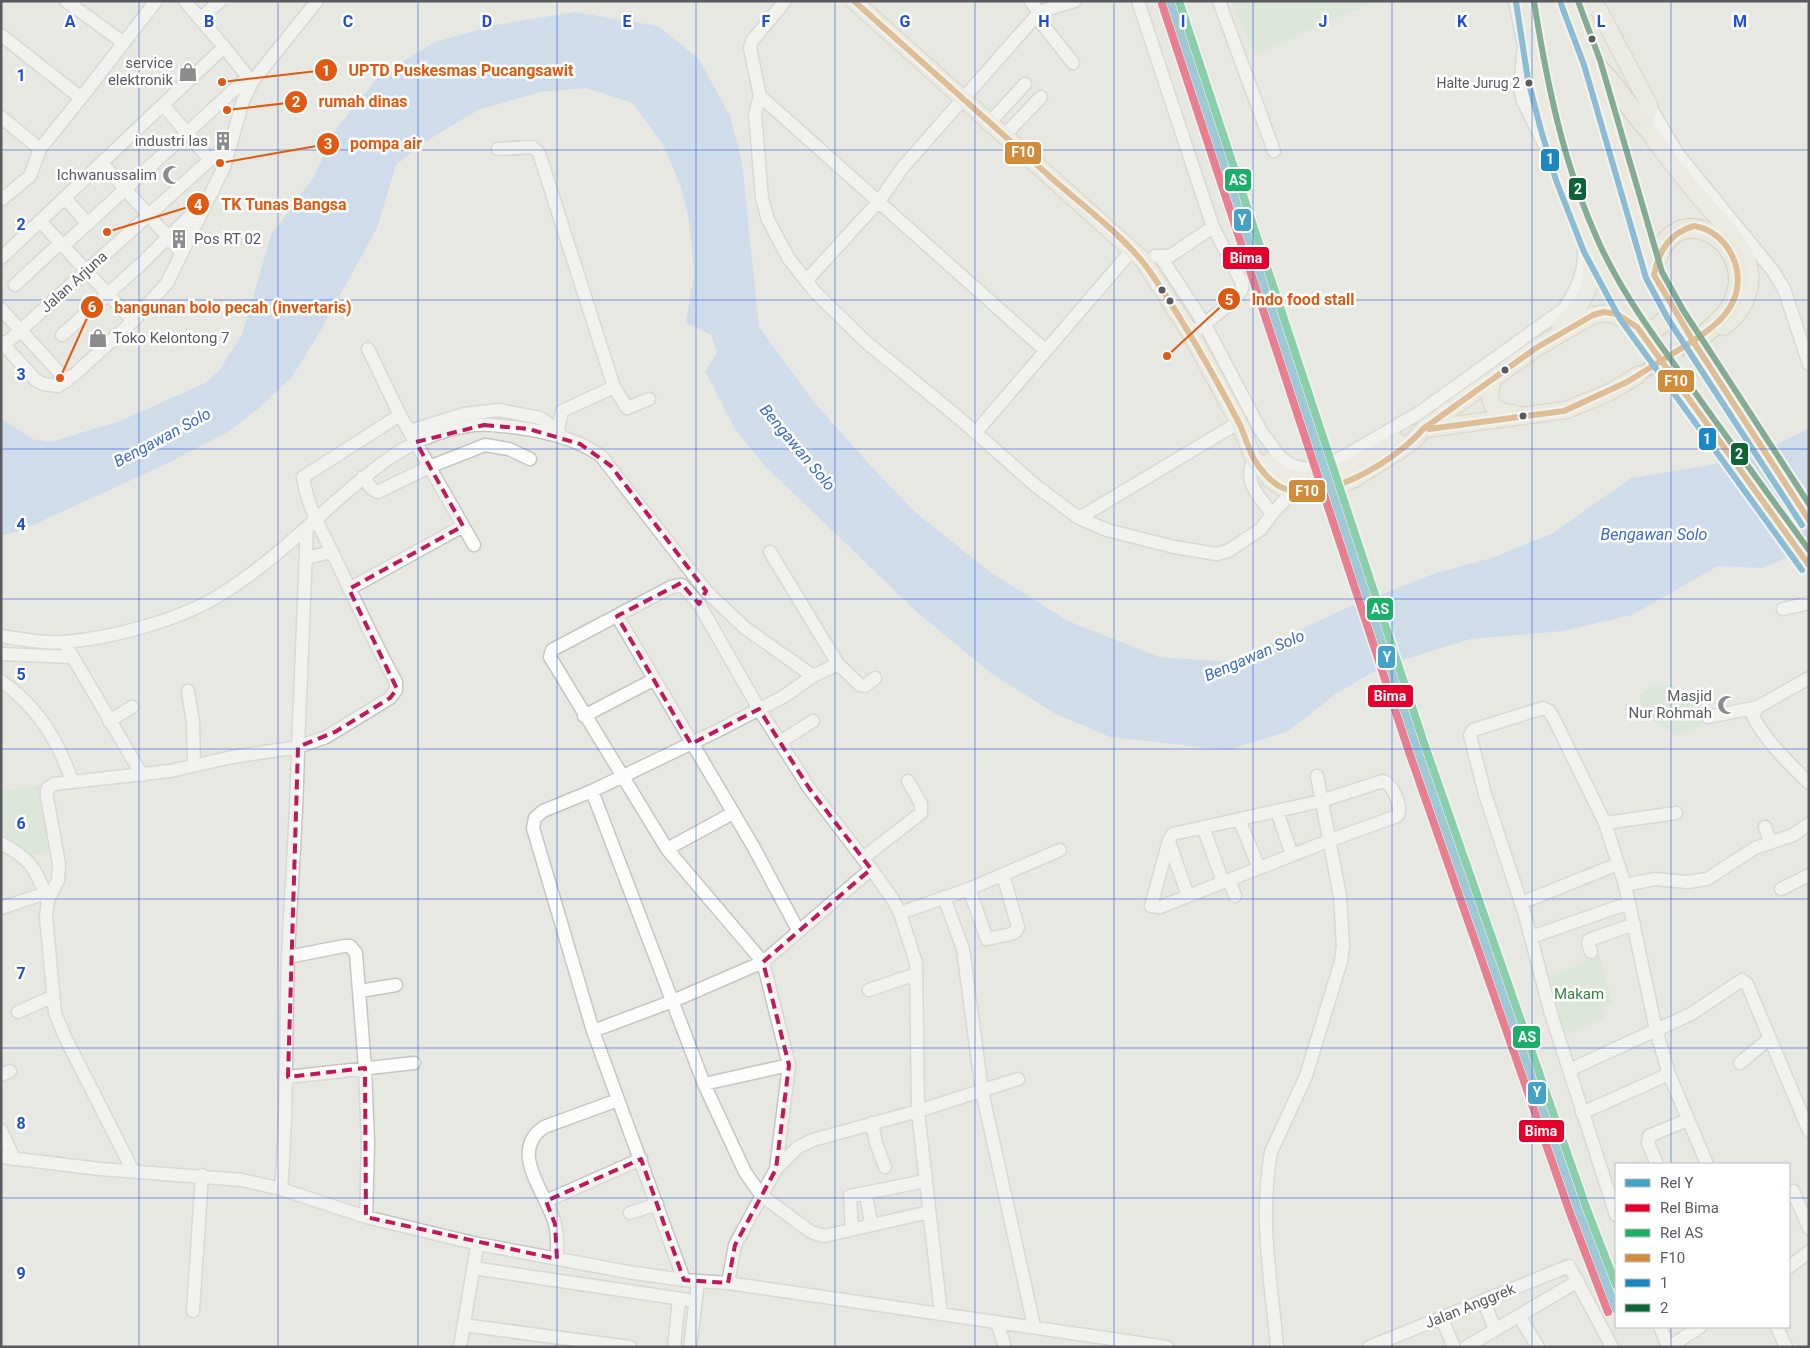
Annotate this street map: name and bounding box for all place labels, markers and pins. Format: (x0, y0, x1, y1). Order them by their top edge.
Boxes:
unlabelled marker (1587, 34, 1597, 44)
place label: service elektronik (108, 54, 173, 89)
callout: UPTD Puskesmas Pucangsawit (314, 55, 584, 86)
shop icon: service elektronik (177, 61, 199, 83)
place label: Halte Jurug 2 (1436, 75, 1520, 91)
marker: Halte Jurug 2 (1524, 78, 1534, 88)
callout: rumah dinas (284, 86, 418, 117)
callout: pompa air (315, 128, 432, 159)
building icon: industri las (212, 130, 234, 152)
place label: industri las (135, 132, 208, 150)
mosque icon: Ichwanussalim (161, 164, 183, 186)
place label: Ichwanussalim (57, 166, 157, 184)
callout: TK Tunas Bangsa (186, 189, 356, 220)
building icon: Pos RT 02 (168, 228, 190, 250)
place label: Pos RT 02 (194, 230, 261, 248)
callout: Indo food stall (1216, 284, 1365, 315)
unlabelled marker (1157, 285, 1167, 295)
callout: bangunan bolo pecah (invertaris) (79, 292, 361, 323)
unlabelled marker (1165, 296, 1175, 306)
shop icon: Toko Kelontong 7 (87, 327, 109, 349)
place label: Toko Kelontong 7 (113, 329, 230, 347)
unlabelled marker (1500, 365, 1510, 375)
unlabelled marker (1518, 411, 1528, 421)
place label: Masjid Nur Rohmah (1629, 687, 1712, 722)
mosque icon: Masjid Nur Rohmah (1716, 694, 1738, 716)

